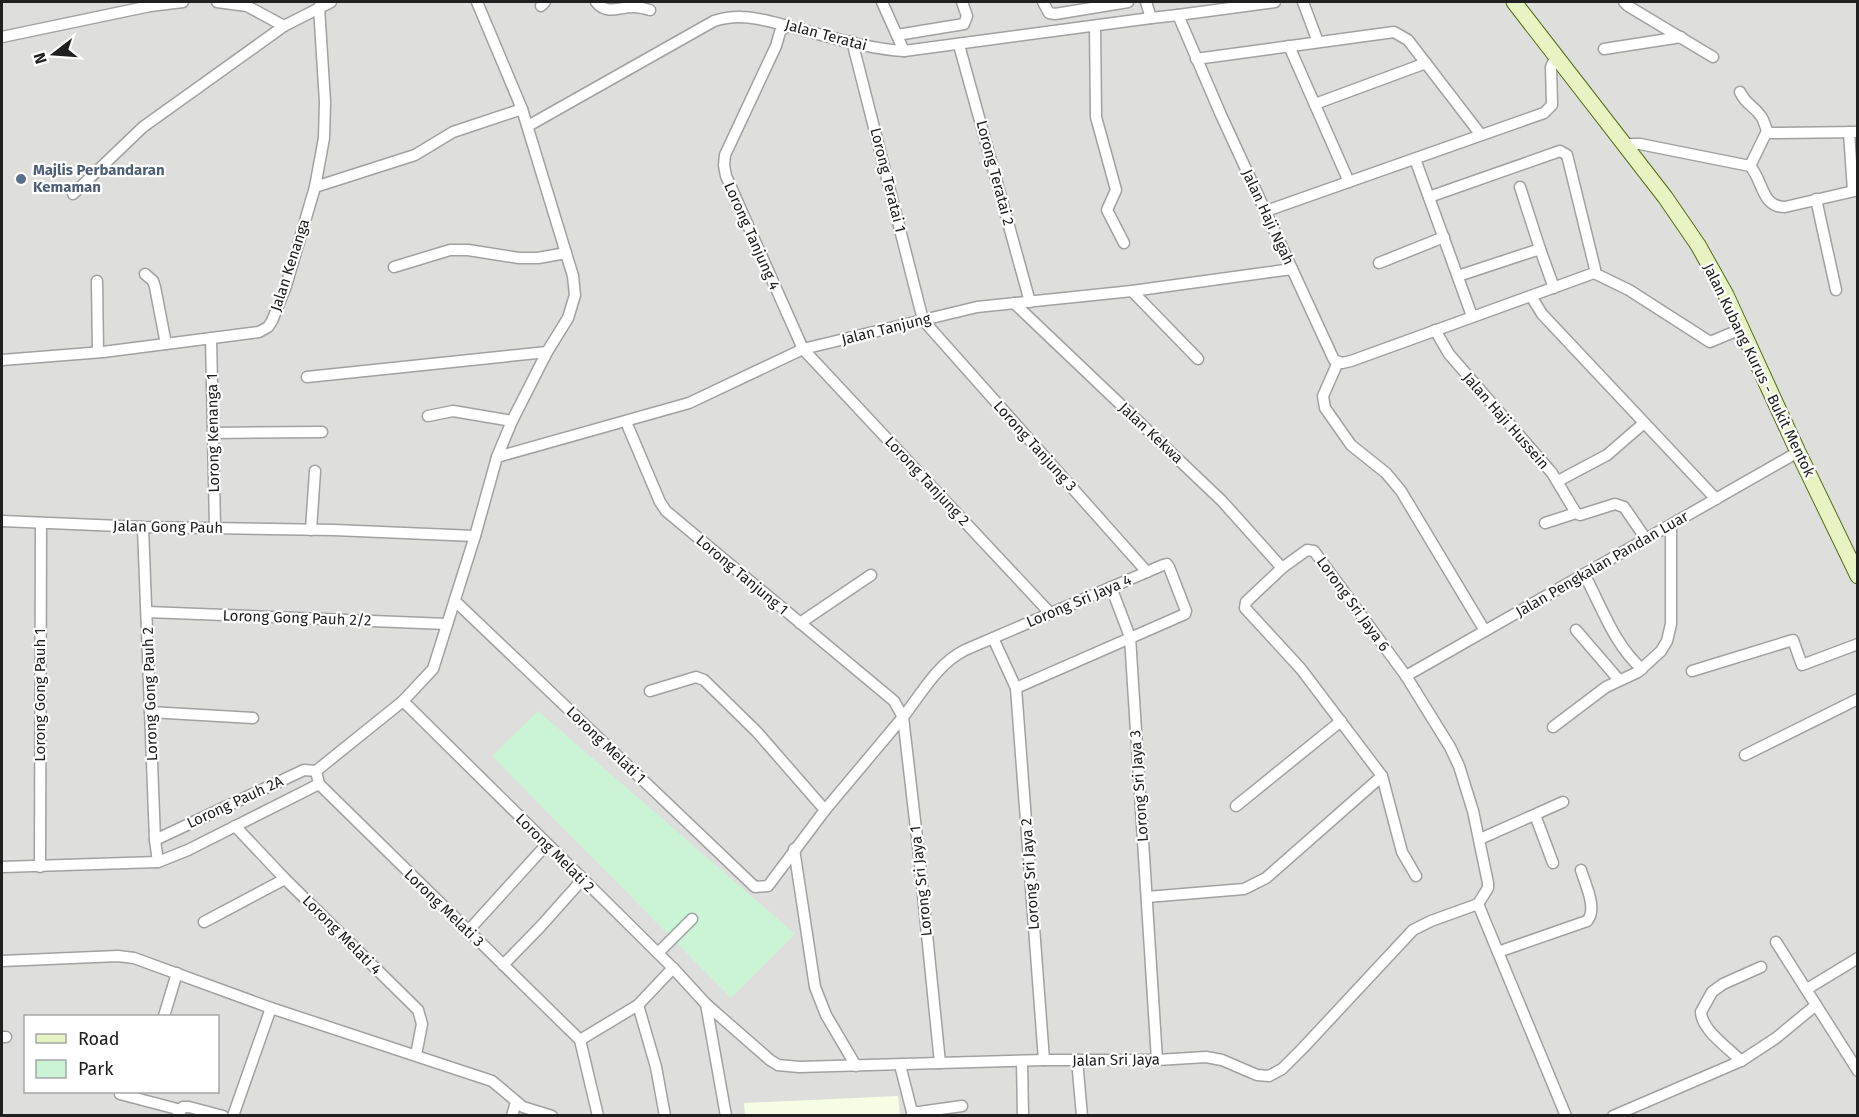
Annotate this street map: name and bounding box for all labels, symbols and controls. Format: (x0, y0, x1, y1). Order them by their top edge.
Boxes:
street label: Jalan Teratai (783, 15, 869, 55)
north arrow (24, 24, 84, 84)
text: N (29, 50, 51, 66)
street label: Lorong Teratai 2 (972, 118, 1018, 228)
street label: Lorong Teratai 1 (866, 126, 910, 234)
place label: Majlis Perbandaran Kemaman (33, 161, 165, 196)
street label: Jalan Haji Ngah (1238, 166, 1298, 268)
marker: Majlis Perbandaran Kemaman (14, 172, 28, 186)
street label: Lorong Tanjung 4 (720, 179, 784, 293)
street label: Jalan Kenanga (267, 217, 313, 313)
street label: Jalan Kubang Kurus - Bukit Mentok (1699, 260, 1819, 480)
street label: Jalan Tanjung (840, 309, 933, 349)
street label: Jalan Haji Hussein (1459, 369, 1553, 473)
street label: Lorong Kenanga 1 (203, 373, 223, 493)
street label: Lorong Tanjung 3 (990, 397, 1080, 495)
street label: Jalan Kekwa (1115, 399, 1187, 467)
street label: Lorong Tanjung 2 (881, 433, 973, 529)
street label: Jalan Pengkalan Pandan Luar (1513, 507, 1692, 621)
street label: Jalan Gong Pauh (113, 517, 223, 537)
street label: Lorong Tanjung 1 (692, 531, 792, 619)
street label: Lorong Sri Jaya 6 (1313, 553, 1393, 655)
street label: Lorong Sri Jaya 4 (1024, 571, 1134, 631)
street label: Lorong Gong Pauh 2/2 (222, 606, 372, 630)
street label: Lorong Gong Pauh 2 (139, 627, 161, 761)
street label: Lorong Gong Pauh 1 (31, 628, 49, 762)
street label: Lorong Melati 1 (563, 703, 649, 787)
street label: Lorong Sri Jaya 3 (1126, 730, 1152, 842)
street label: Lorong Pauh 2A (184, 772, 286, 832)
street label: Lorong Melati 2 (512, 810, 598, 896)
street label: Lorong Sri Jaya 2 (1017, 818, 1043, 930)
street label: Lorong Sri Jaya 1 (906, 825, 936, 937)
street label: Lorong Melati 3 (400, 865, 488, 951)
street label: Lorong Melati 4 (299, 892, 385, 978)
legend (24, 1015, 219, 1093)
text: Road (78, 1028, 120, 1050)
street label: Jalan Sri Jaya (1072, 1050, 1160, 1070)
text: Park (78, 1058, 114, 1080)

